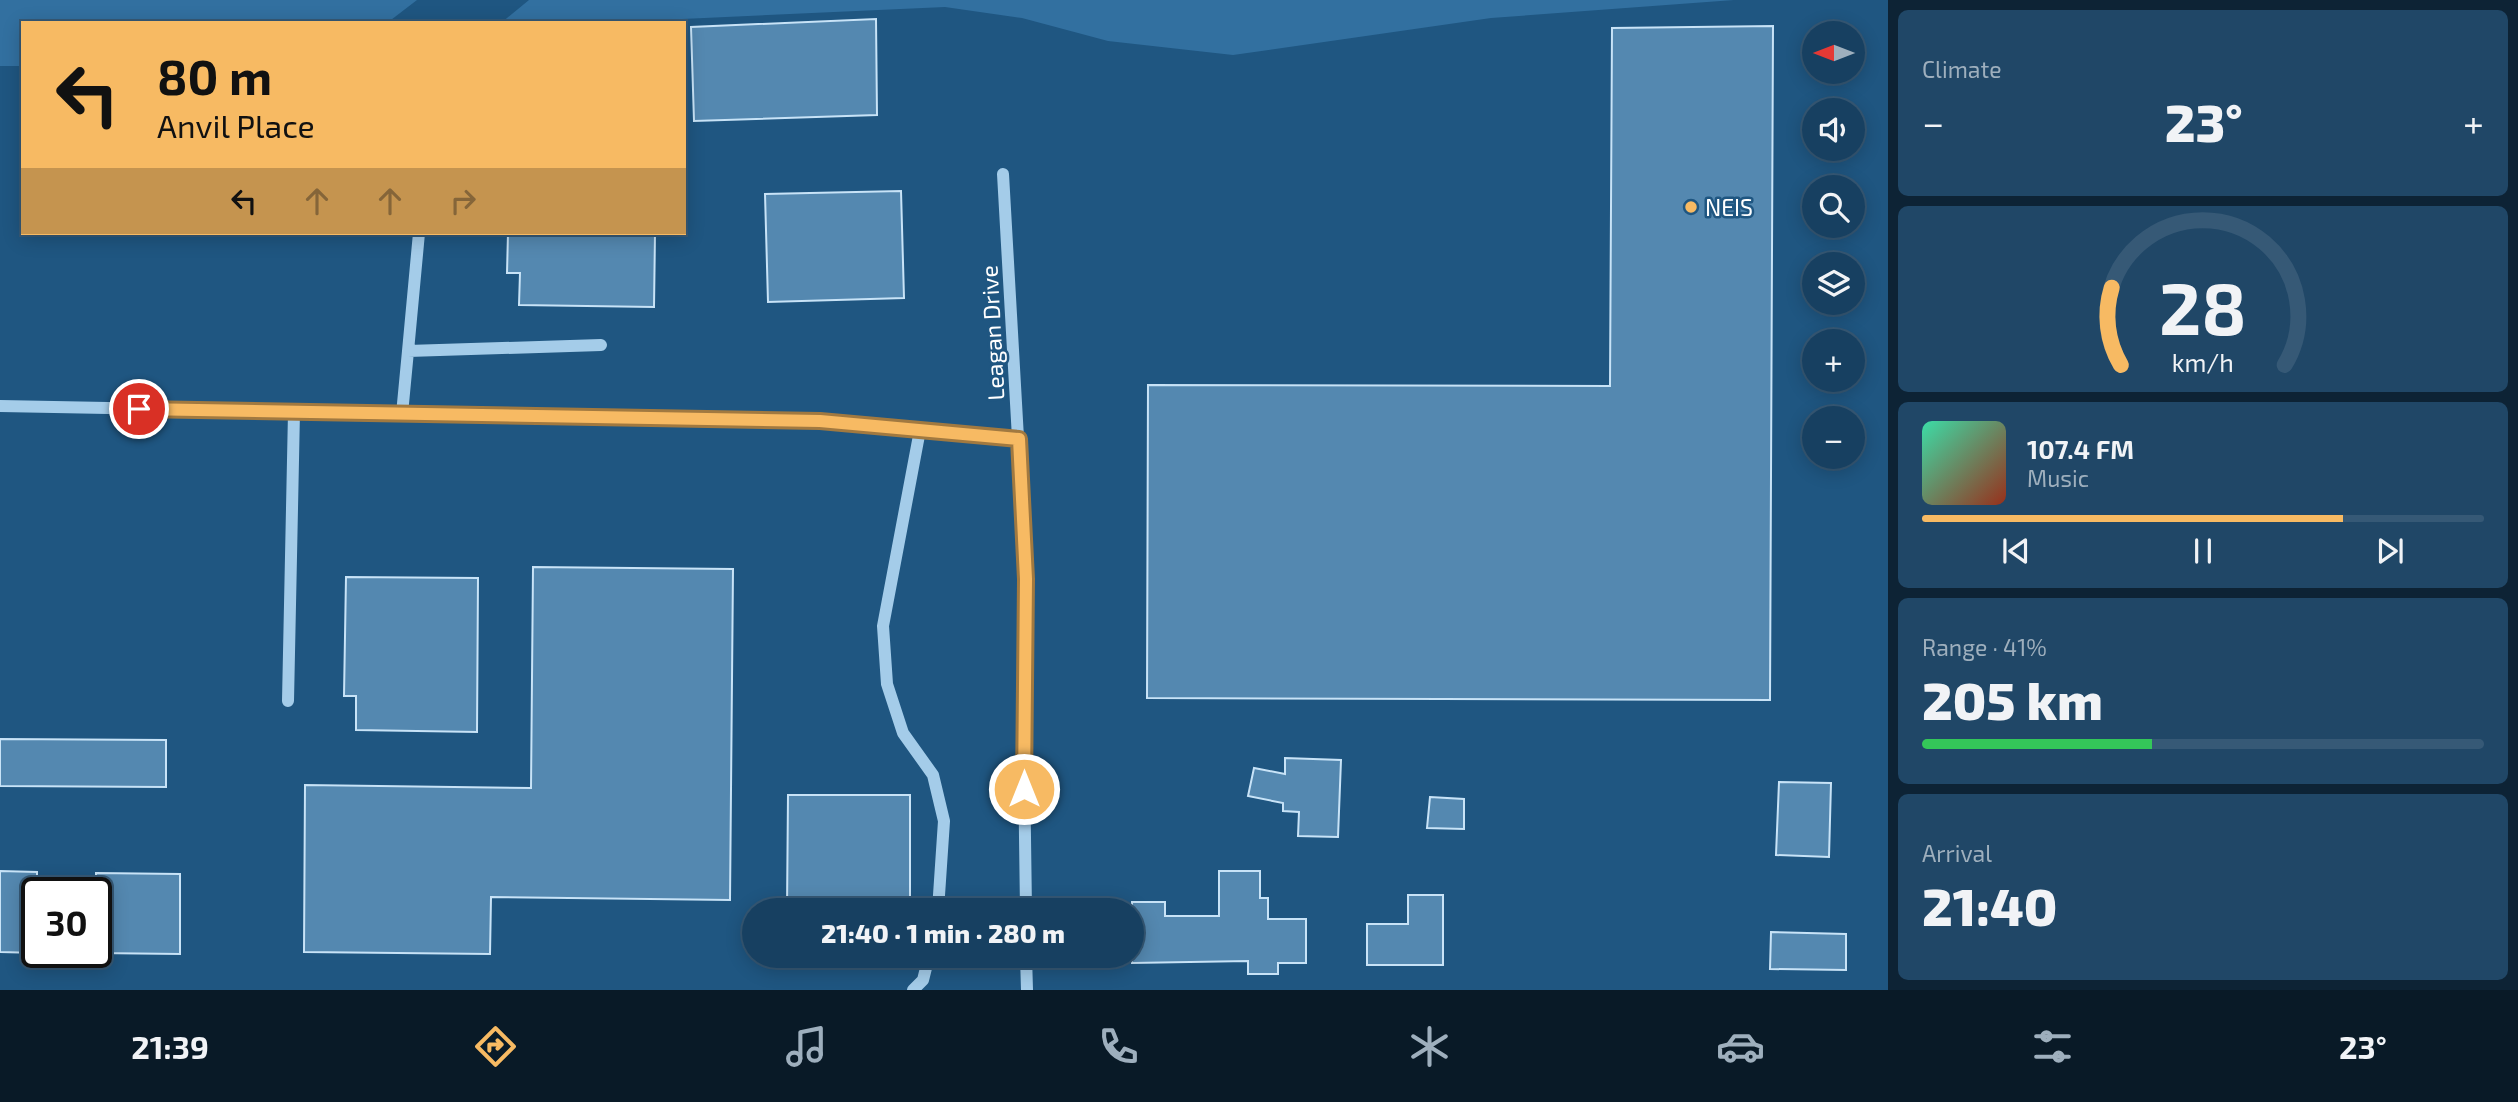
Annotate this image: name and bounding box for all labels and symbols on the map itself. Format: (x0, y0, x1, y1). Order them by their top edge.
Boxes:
north arrow (1802, 21, 1866, 84)
place label: NEIS (1705, 193, 1753, 221)
marker: NEIS (1683, 199, 1699, 215)
street label: Leagan Drive (974, 265, 1010, 401)
pin (109, 379, 169, 439)
position arrow (987, 752, 1061, 826)
speed limit sign: 30 (21, 877, 112, 968)

